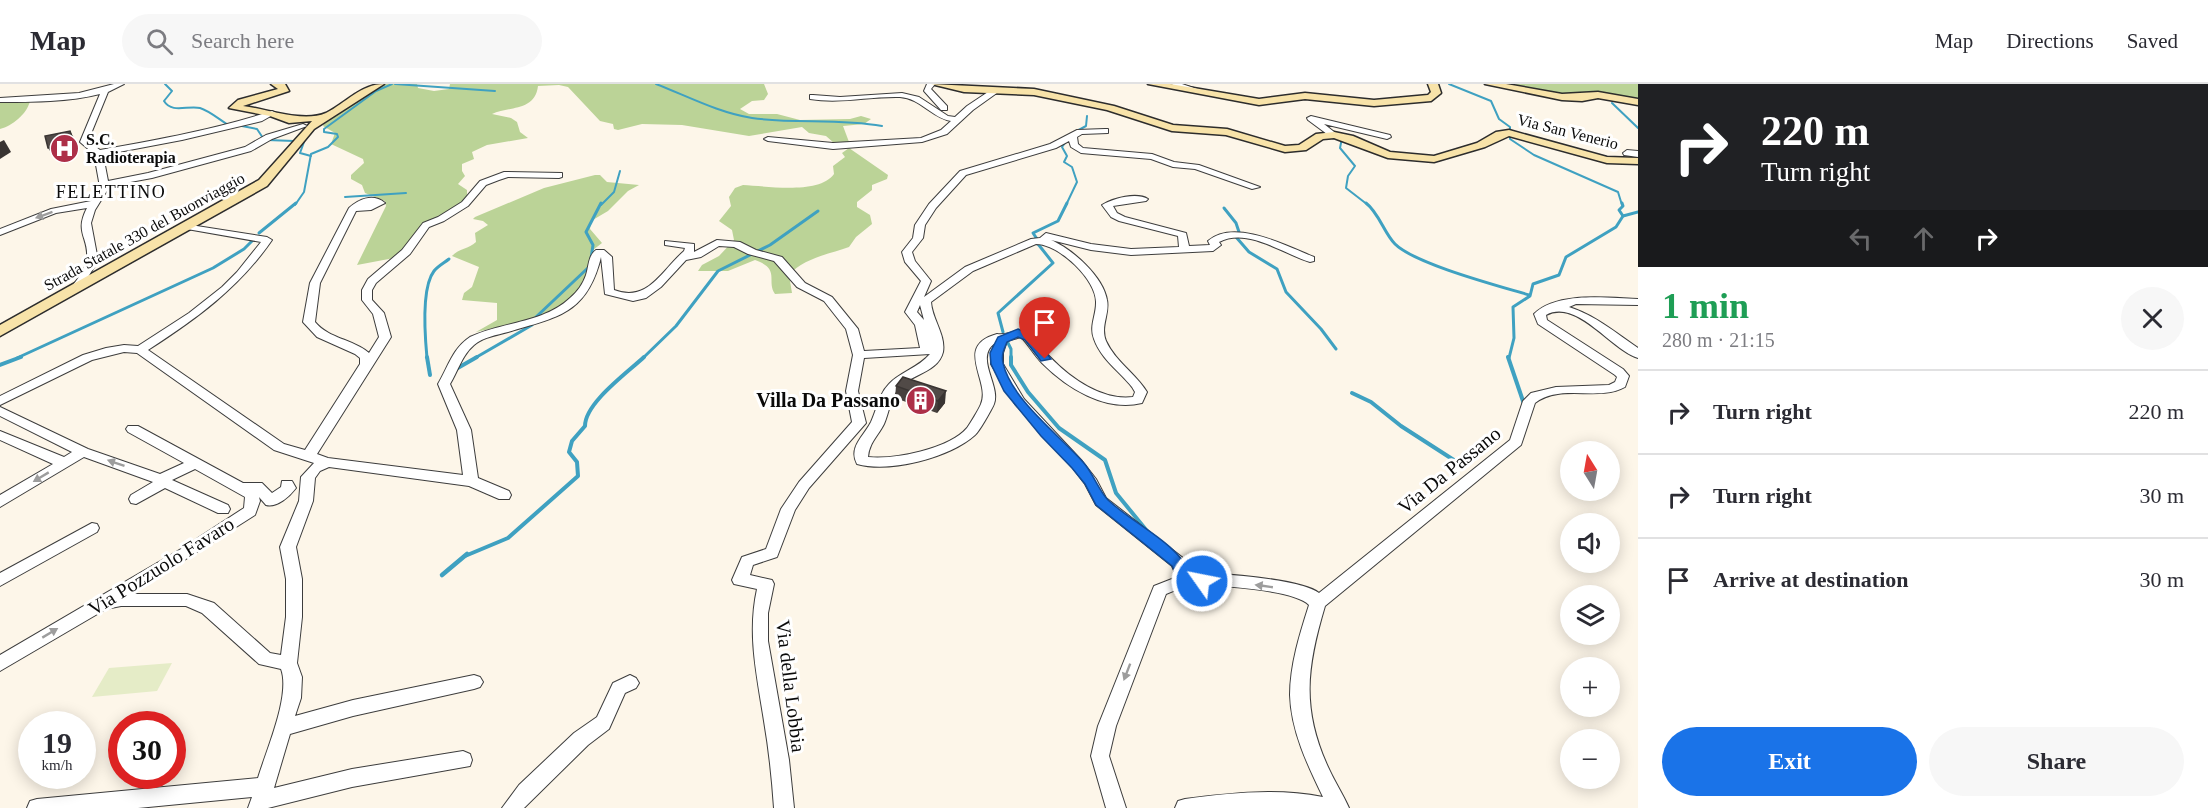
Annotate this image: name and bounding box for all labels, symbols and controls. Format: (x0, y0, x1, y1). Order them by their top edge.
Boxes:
search box (122, 14, 542, 68)
text: Map (30, 25, 86, 56)
icon: search (143, 25, 176, 58)
text: Search here (191, 28, 294, 53)
text: Map (1935, 29, 1973, 53)
text: Directions (2006, 29, 2094, 53)
text: Saved (2127, 29, 2178, 53)
icon: right (1662, 108, 1740, 186)
text: 220 m (1761, 108, 1870, 154)
street label: Via San Venerio (1516, 111, 1620, 152)
place label: S.C. Radioterapia (86, 131, 176, 167)
hospital icon: S.C. Radioterapia (49, 132, 81, 164)
text: Turn right (1761, 157, 1870, 187)
street label: Strada Statale 330 del Buonviaggio (41, 169, 248, 295)
district label: FELETTINO (56, 182, 166, 202)
one-way arrow (35, 210, 53, 220)
icon: left (1844, 222, 1877, 255)
icon: ahead (1907, 222, 1940, 255)
icon: right (1970, 222, 2003, 255)
text: 1 min (1662, 286, 1749, 326)
button: close (2121, 287, 2184, 350)
pin (1019, 297, 1070, 359)
icon: arrive (1028, 306, 1061, 339)
text: 280 m · 21:15 (1662, 329, 1775, 351)
building icon: Villa Da Passano (905, 384, 937, 416)
place label: Villa Da Passano (756, 389, 900, 411)
icon: right (1662, 396, 1695, 429)
text: Turn right (1713, 399, 1812, 424)
text: 220 m (2128, 399, 2184, 424)
street label: Via Da Passano (1393, 422, 1505, 518)
north arrow (1560, 441, 1620, 501)
map controls (1560, 441, 1620, 789)
one-way arrow (107, 458, 125, 468)
one-way arrow (33, 471, 49, 482)
icon: right (1662, 480, 1695, 513)
text: Turn right (1713, 483, 1812, 508)
text: 30 m (2139, 483, 2184, 508)
street label: Via Pozzuolo Favaro (84, 512, 238, 620)
button: sound (1560, 513, 1620, 573)
position arrow (1170, 549, 1234, 613)
icon: arrive (1662, 564, 1695, 597)
text: Arrive at destination (1713, 567, 1909, 592)
text: 30 m (2139, 567, 2184, 592)
one-way arrow (1254, 581, 1273, 590)
button: layers (1560, 585, 1620, 645)
street label: Via della Lobbia (772, 619, 810, 754)
one-way arrow (42, 628, 58, 639)
button: + (1560, 657, 1620, 717)
one-way arrow (1122, 664, 1132, 682)
speed limit sign: 30 (108, 711, 186, 789)
text: 19 (42, 726, 72, 759)
button: Exit (1662, 727, 1917, 796)
button: Share (1929, 727, 2184, 796)
button: − (1560, 729, 1620, 789)
text: km/h (42, 757, 72, 773)

